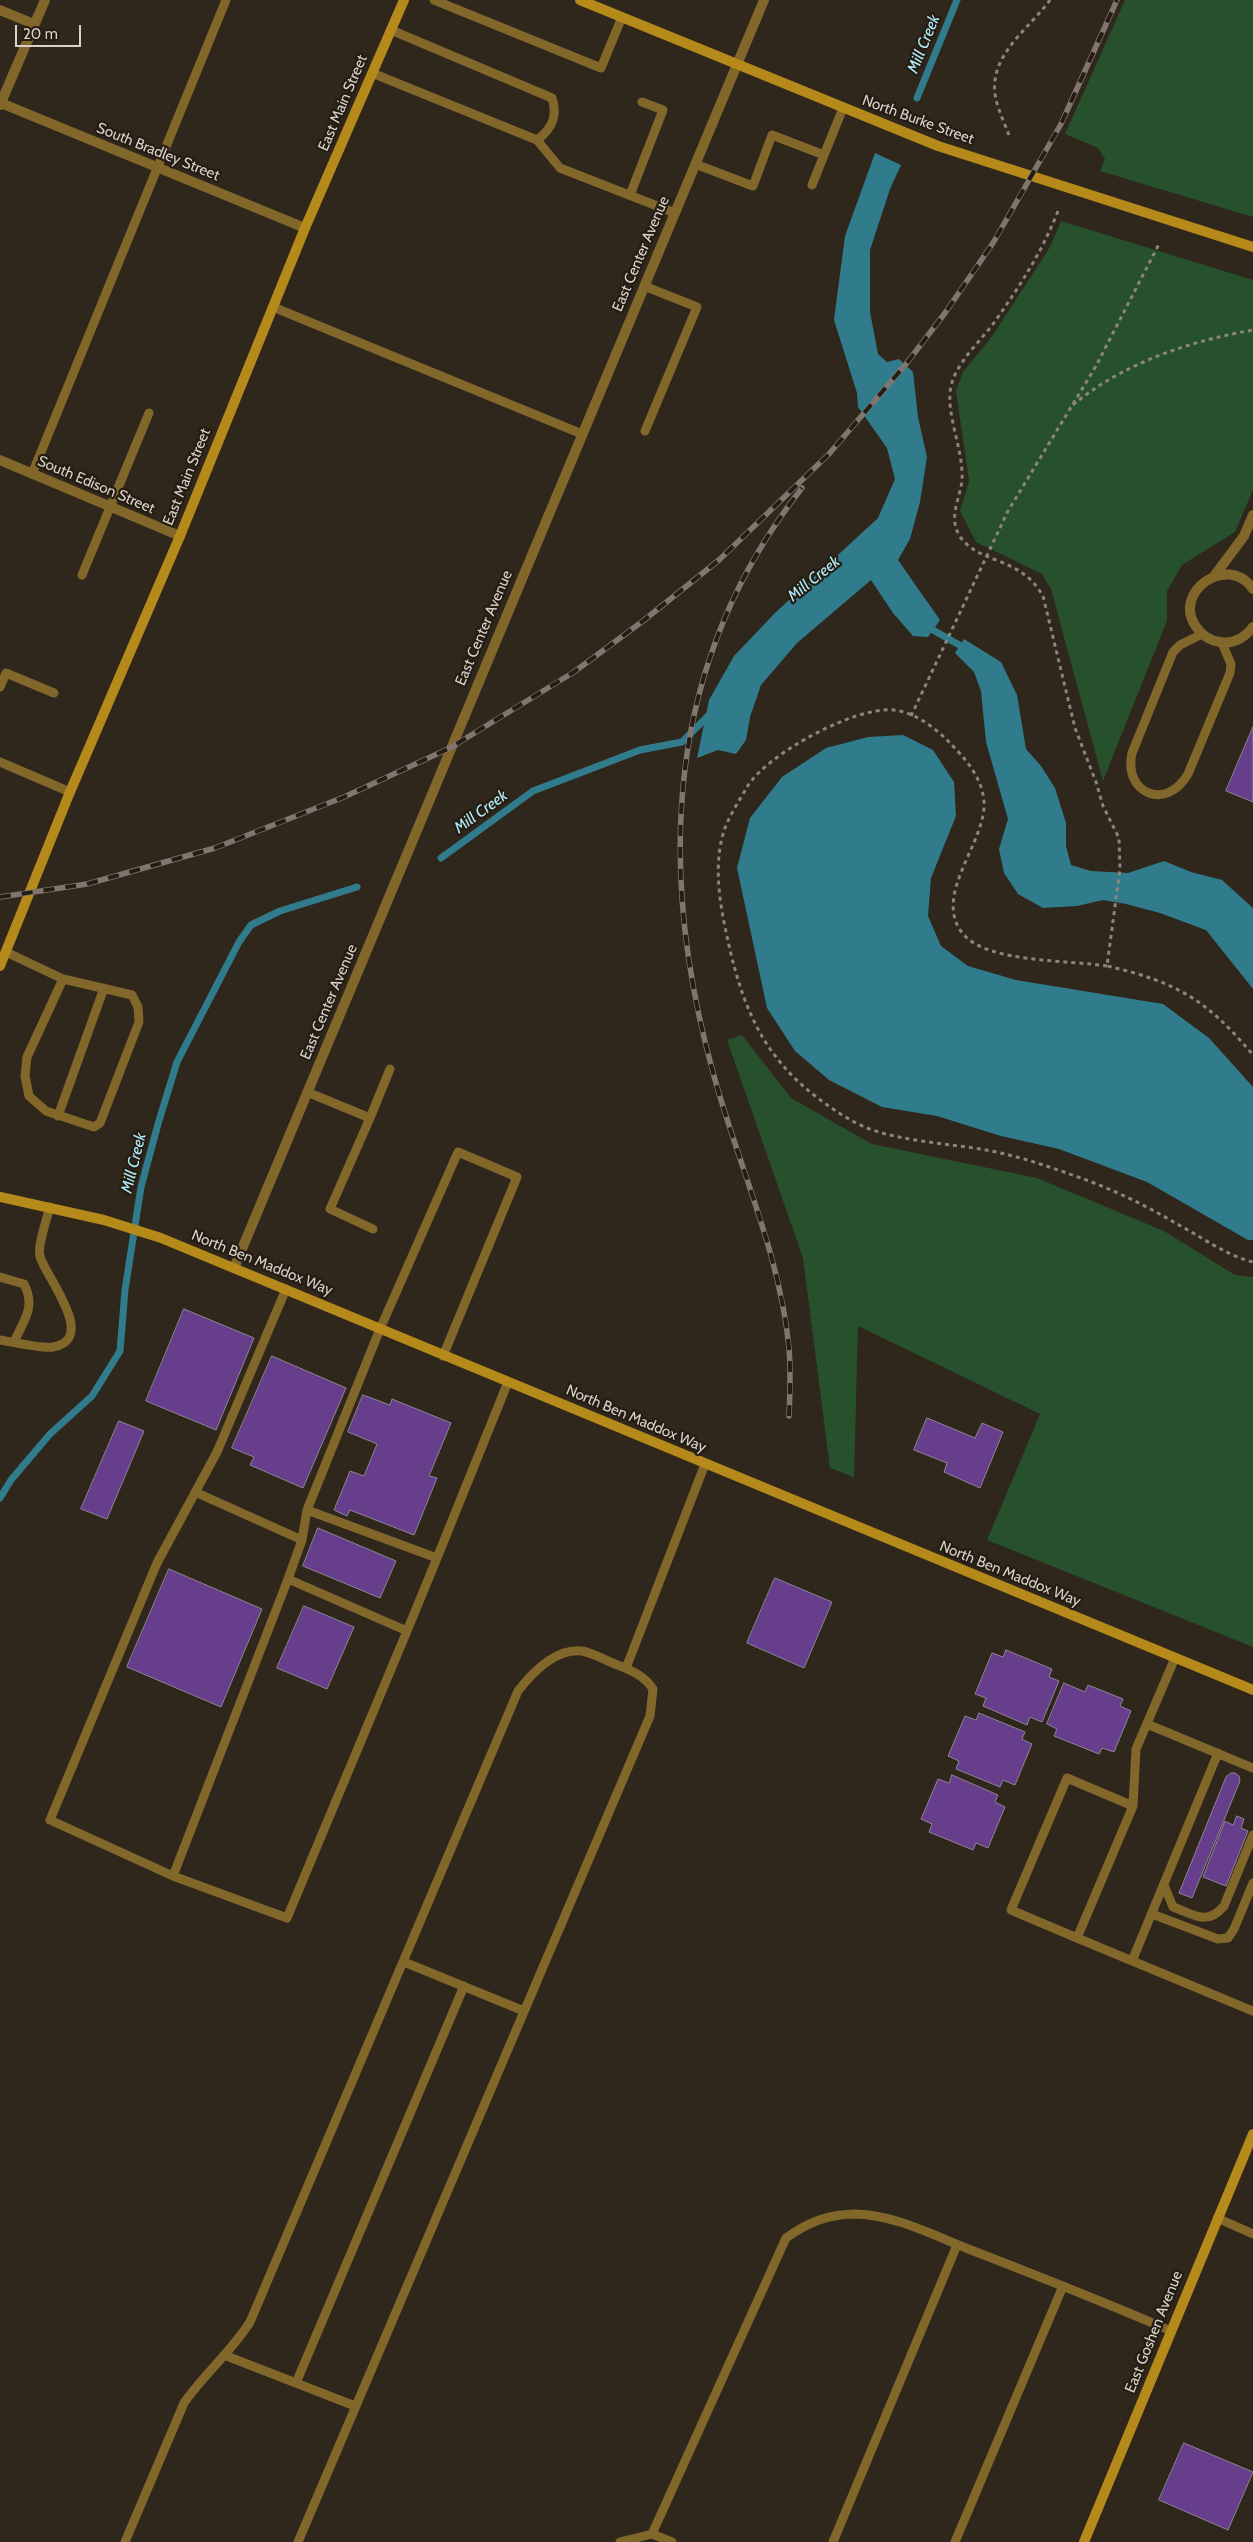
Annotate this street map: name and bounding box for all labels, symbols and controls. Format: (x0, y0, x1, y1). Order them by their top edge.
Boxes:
water label: Mill Creek (904, 12, 944, 76)
scale bar (18, 15, 84, 47)
text: 20 m (23, 25, 58, 43)
street label: East Main Street (315, 52, 371, 154)
street label: North Burke Street (860, 91, 976, 149)
street label: South Bradley Street (94, 119, 222, 185)
street label: East Center Avenue (609, 194, 673, 314)
street label: East Main Street (159, 426, 215, 528)
street label: South Edison Street (35, 452, 157, 518)
water label: Mill Creek (784, 552, 844, 606)
street label: East Center Avenue (452, 568, 516, 688)
water label: Mill Creek (451, 786, 511, 838)
street label: East Center Avenue (297, 942, 361, 1062)
water label: Mill Creek (117, 1131, 151, 1195)
street label: North Ben Maddox Way (189, 1226, 335, 1300)
street label: North Ben Maddox Way (563, 1381, 709, 1457)
street label: North Ben Maddox Way (937, 1537, 1083, 1611)
street label: East Goshen Avenue (1121, 2268, 1187, 2396)

